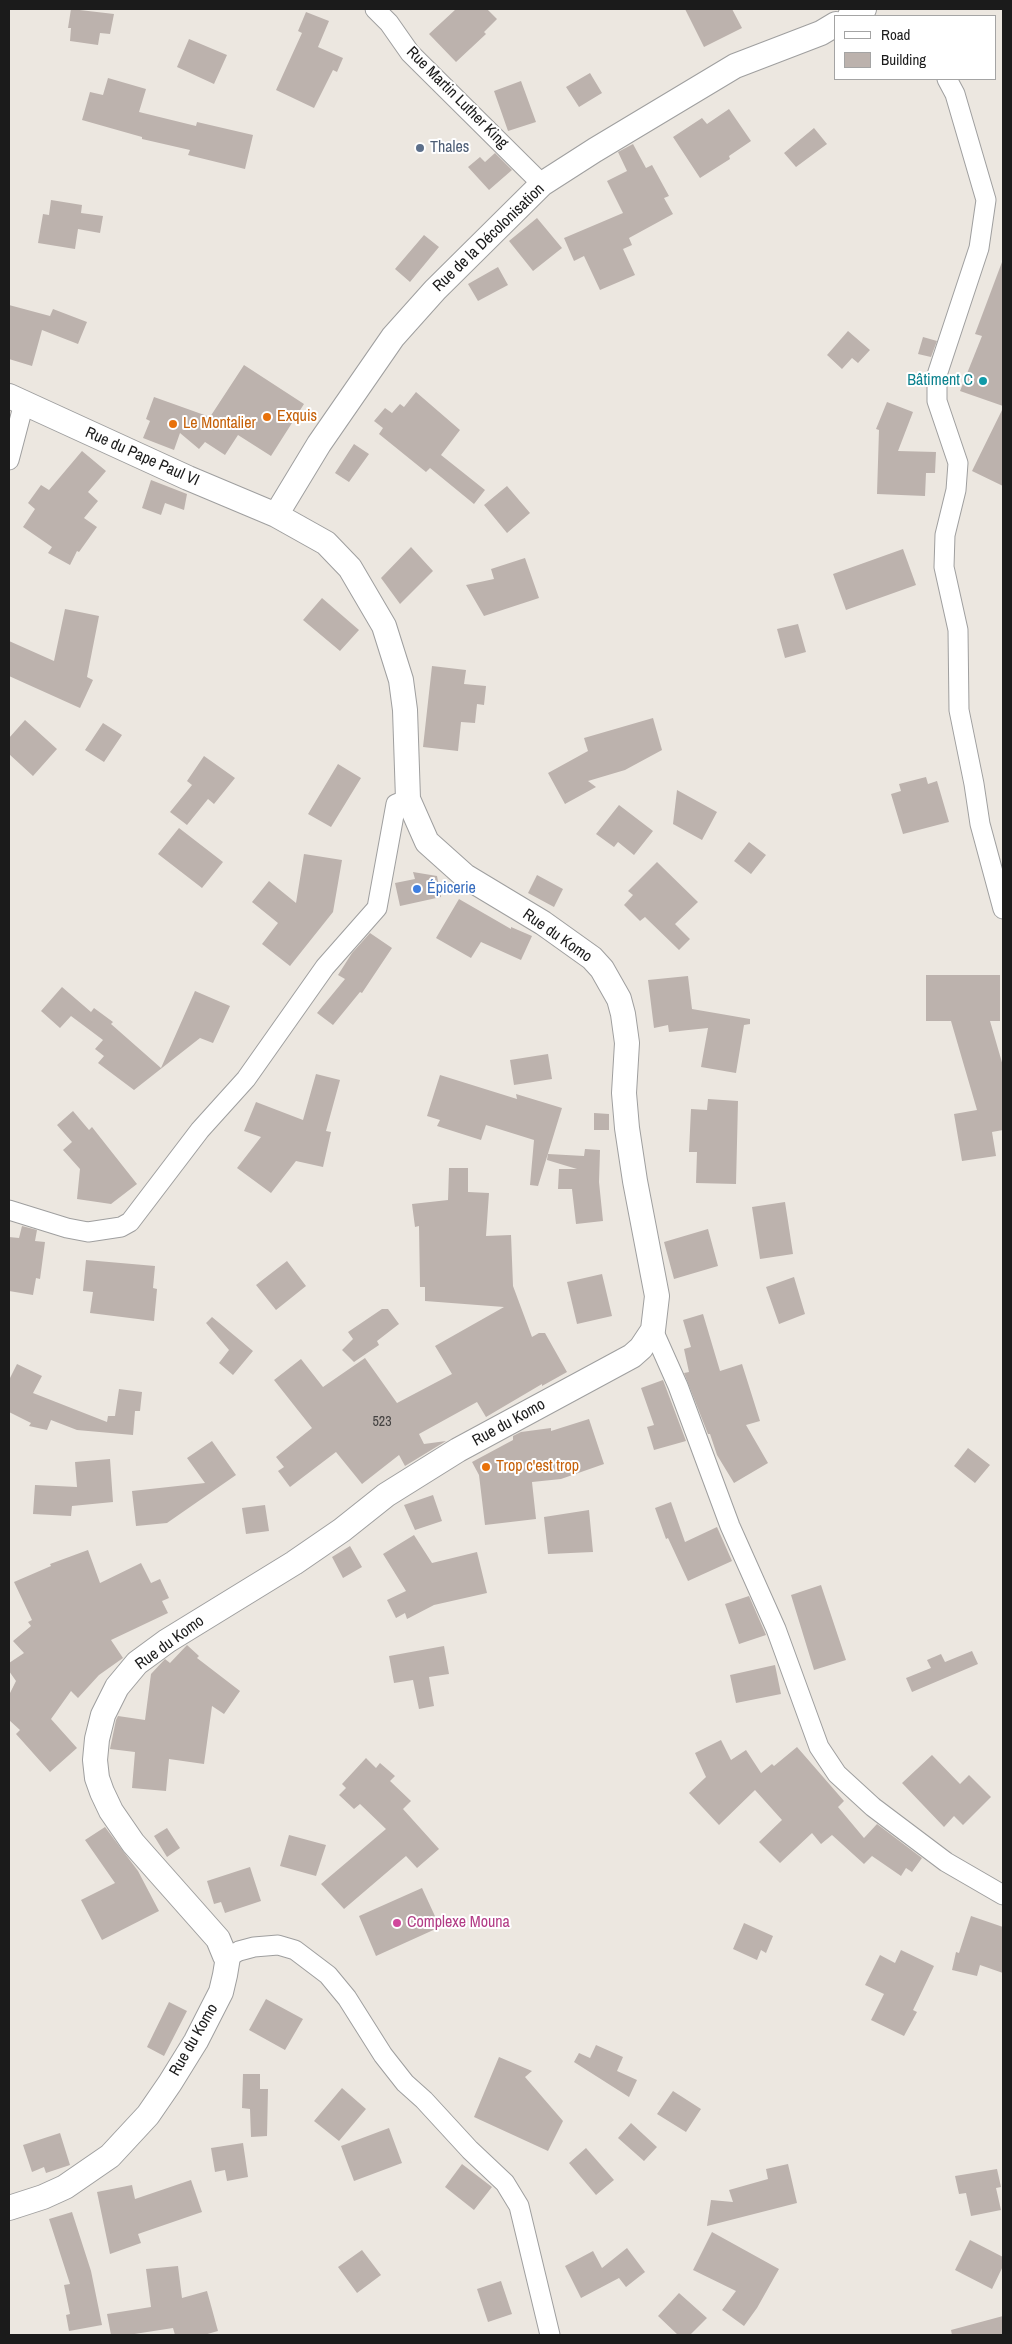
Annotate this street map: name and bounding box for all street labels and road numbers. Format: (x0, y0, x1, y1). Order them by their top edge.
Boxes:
street label: Rue Martin Luther King (402, 43, 512, 153)
street label: Rue de la Décolonisation (429, 180, 549, 296)
street label: Rue du Pape Paul VI (82, 423, 202, 491)
street label: Rue du Komo (519, 905, 595, 967)
street label: Rue du Komo (469, 1395, 549, 1451)
street label: Rue du Komo (132, 1612, 208, 1674)
street label: Rue du Komo (166, 2000, 222, 2080)

